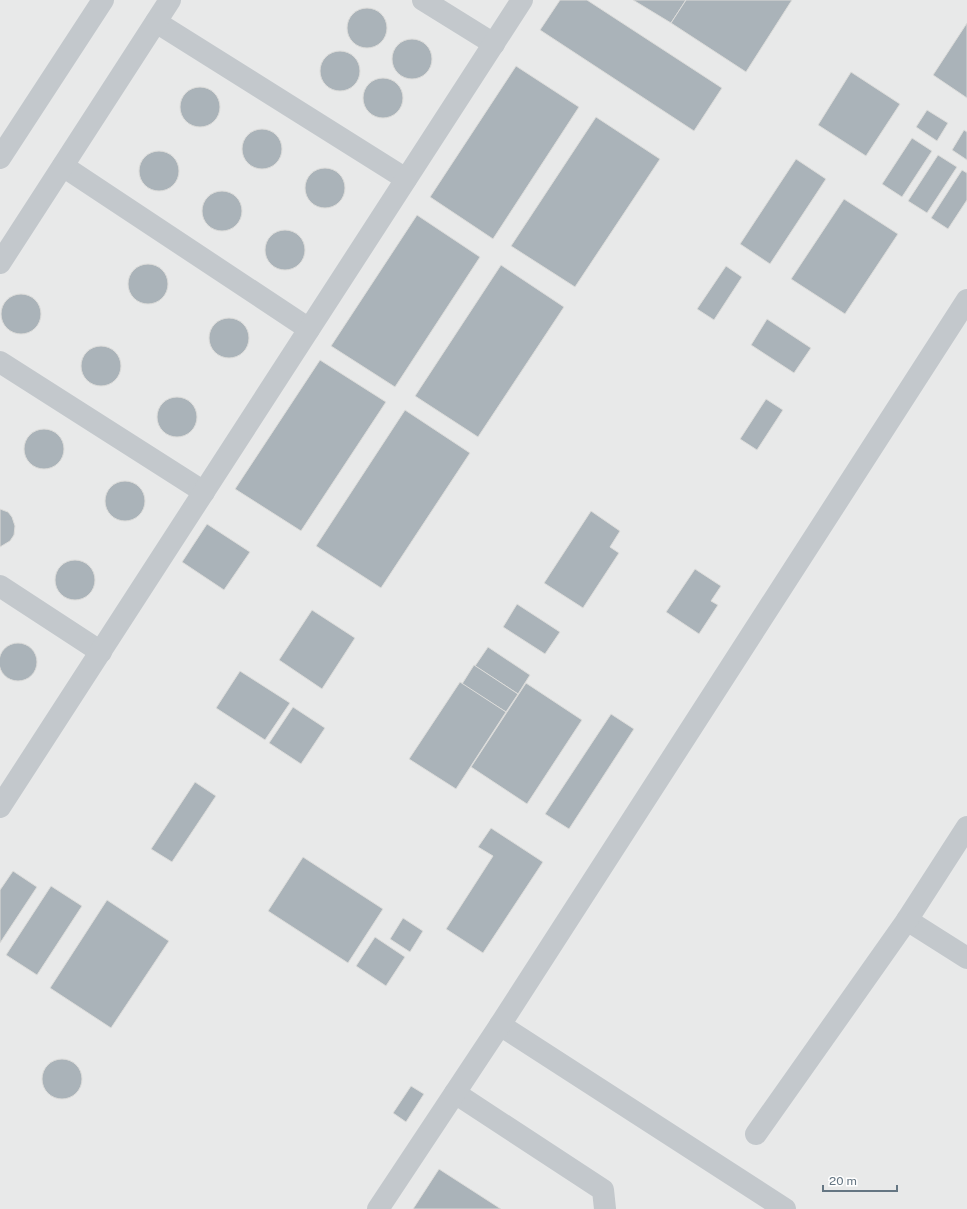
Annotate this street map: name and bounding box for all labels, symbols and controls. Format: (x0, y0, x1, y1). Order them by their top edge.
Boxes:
scale bar (823, 1167, 897, 1193)
text: 20 m (829, 1174, 857, 1188)

